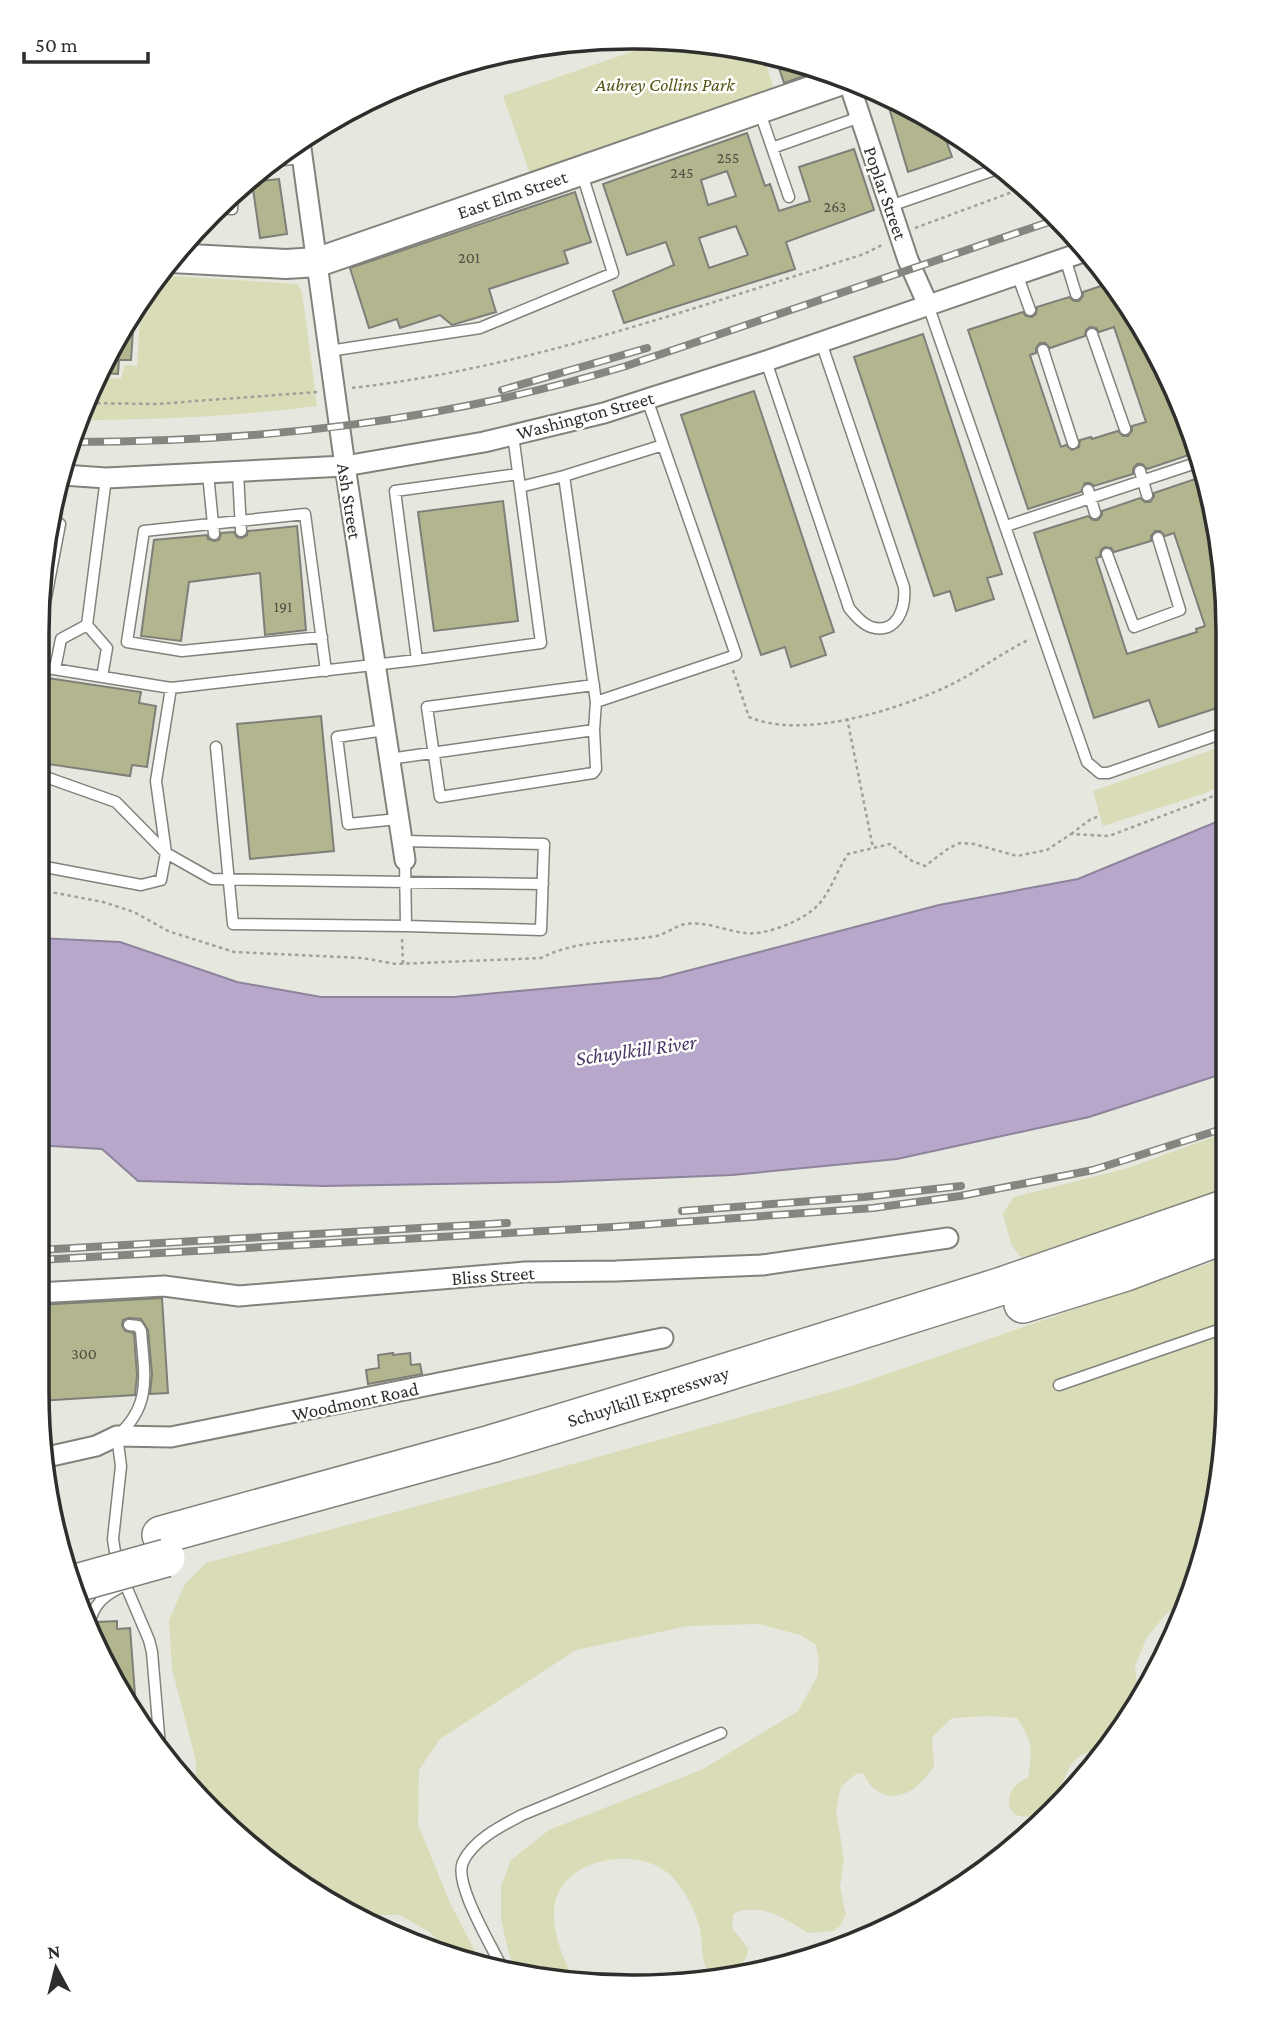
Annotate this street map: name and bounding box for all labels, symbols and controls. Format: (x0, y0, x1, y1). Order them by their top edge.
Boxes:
scale bar (24, 21, 149, 65)
text: 50 m (35, 33, 78, 57)
park label: Aubrey Collins Park (594, 74, 735, 95)
street label: Poplar Street (860, 144, 912, 243)
house number: 255 (717, 149, 739, 166)
house number: 245 (670, 164, 694, 181)
street label: East Elm Street (454, 166, 571, 223)
house number: 263 (824, 198, 846, 215)
house number: 201 (458, 249, 480, 266)
street label: Washington Street (514, 387, 657, 444)
street label: Ash Street (333, 462, 366, 541)
house number: 191 (274, 598, 292, 615)
water label: Schuylkill River (574, 1030, 699, 1070)
street label: Bliss Street (451, 1262, 536, 1289)
house number: 300 (71, 1345, 97, 1362)
street label: Schuylkill Expressway (565, 1362, 732, 1431)
street label: Woodmont Road (290, 1378, 420, 1425)
north arrow (21, 1933, 91, 2003)
text: N (46, 1940, 62, 1963)

